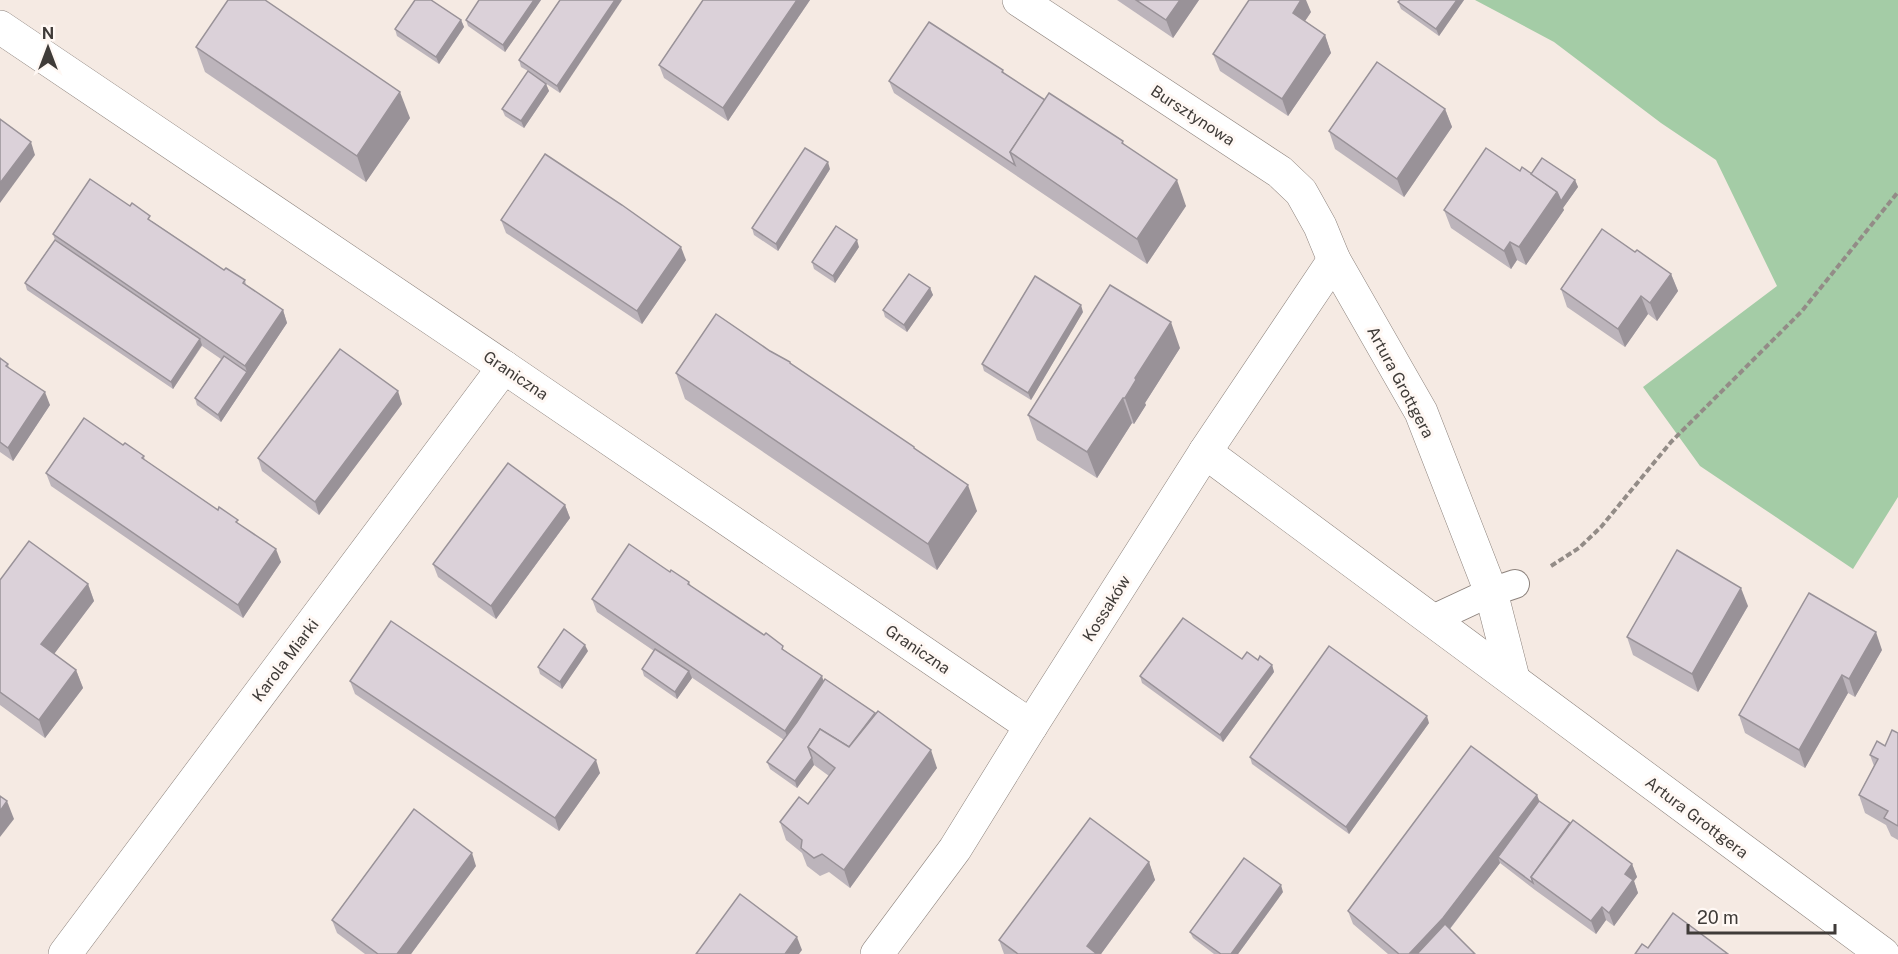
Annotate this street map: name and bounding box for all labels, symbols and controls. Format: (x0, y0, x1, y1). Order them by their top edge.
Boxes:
north arrow (18, 18, 78, 78)
text: N (42, 24, 54, 43)
street label: Bursztynowa (1147, 81, 1238, 150)
street label: Artura Grottgera (1363, 323, 1438, 441)
street label: Graniczna (480, 347, 552, 404)
street label: Kossaków (1079, 571, 1134, 645)
street label: Karola Miarki (248, 615, 323, 705)
street label: Graniczna (882, 621, 954, 678)
street label: Artura Grottgera (1642, 773, 1752, 862)
scale bar (1688, 897, 1835, 935)
text: 20 m (1697, 907, 1739, 928)

